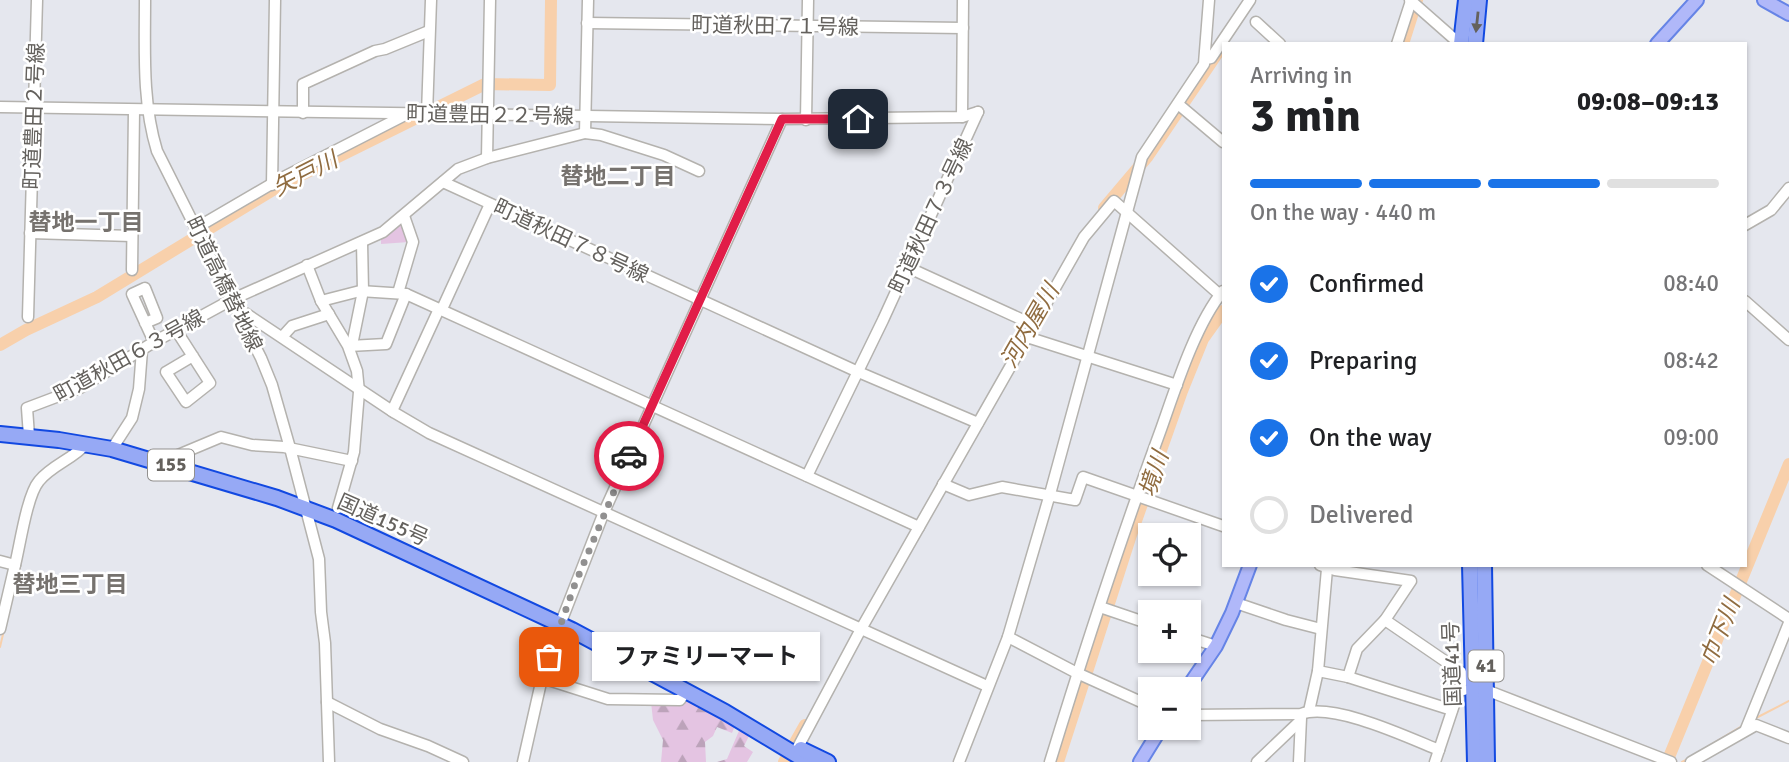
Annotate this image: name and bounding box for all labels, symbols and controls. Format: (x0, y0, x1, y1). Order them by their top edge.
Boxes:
one-way arrow (1471, 11, 1482, 33)
street label: 町道秋田７１号線 (691, 12, 859, 40)
street label: 町道豊田２号線 (18, 42, 50, 190)
text: Arriving in (1250, 61, 1352, 90)
text: 09:08–09:13 (1577, 86, 1719, 118)
text: 3 min (1250, 88, 1361, 144)
pin (828, 89, 888, 149)
icon: home (839, 100, 877, 138)
street label: 町道豊田２２号線 (406, 101, 574, 129)
street label: 町道秋田７３号線 (884, 134, 978, 298)
water label: 矢戸川 (268, 144, 345, 203)
district label: 替地二丁目 (561, 162, 676, 191)
street label: 町道秋田７８号線 (489, 194, 653, 288)
text: On the way · 440 m (1250, 198, 1436, 227)
district label: 替地一丁目 (29, 208, 144, 237)
street label: 町道高橋替地線 (180, 212, 268, 356)
icon: check (1250, 265, 1288, 303)
text: Confirmed (1309, 268, 1424, 300)
text: 08:40 (1663, 269, 1719, 298)
water label: 河内屋川 (994, 276, 1067, 373)
street label: 町道秋田６３号線 (49, 304, 209, 408)
icon: check (1250, 342, 1288, 380)
text: Preparing (1309, 345, 1417, 377)
text: 08:42 (1663, 346, 1719, 375)
icon: check (1250, 419, 1288, 457)
courier (594, 421, 664, 491)
text: On the way (1309, 422, 1432, 454)
text: 09:00 (1663, 423, 1719, 452)
icon: car (610, 437, 648, 475)
water label: 境川 (1133, 445, 1176, 500)
road number: 155 (148, 450, 194, 480)
street label: 国道155号 (333, 488, 433, 552)
text: Delivered (1309, 499, 1414, 531)
map controls (1138, 523, 1201, 740)
button: locate (1138, 523, 1201, 586)
district label: 替地三丁目 (13, 570, 128, 599)
water label: 巾下川 (1694, 592, 1747, 669)
button: + (1138, 600, 1201, 663)
street label: 国道41号 (1438, 621, 1466, 707)
pin (519, 627, 579, 687)
callout: ファミリーマート (591, 632, 818, 682)
icon: bag (530, 638, 568, 676)
text: ファミリーマート (614, 642, 798, 671)
road number: 41 (1468, 650, 1504, 681)
button: − (1138, 677, 1201, 740)

